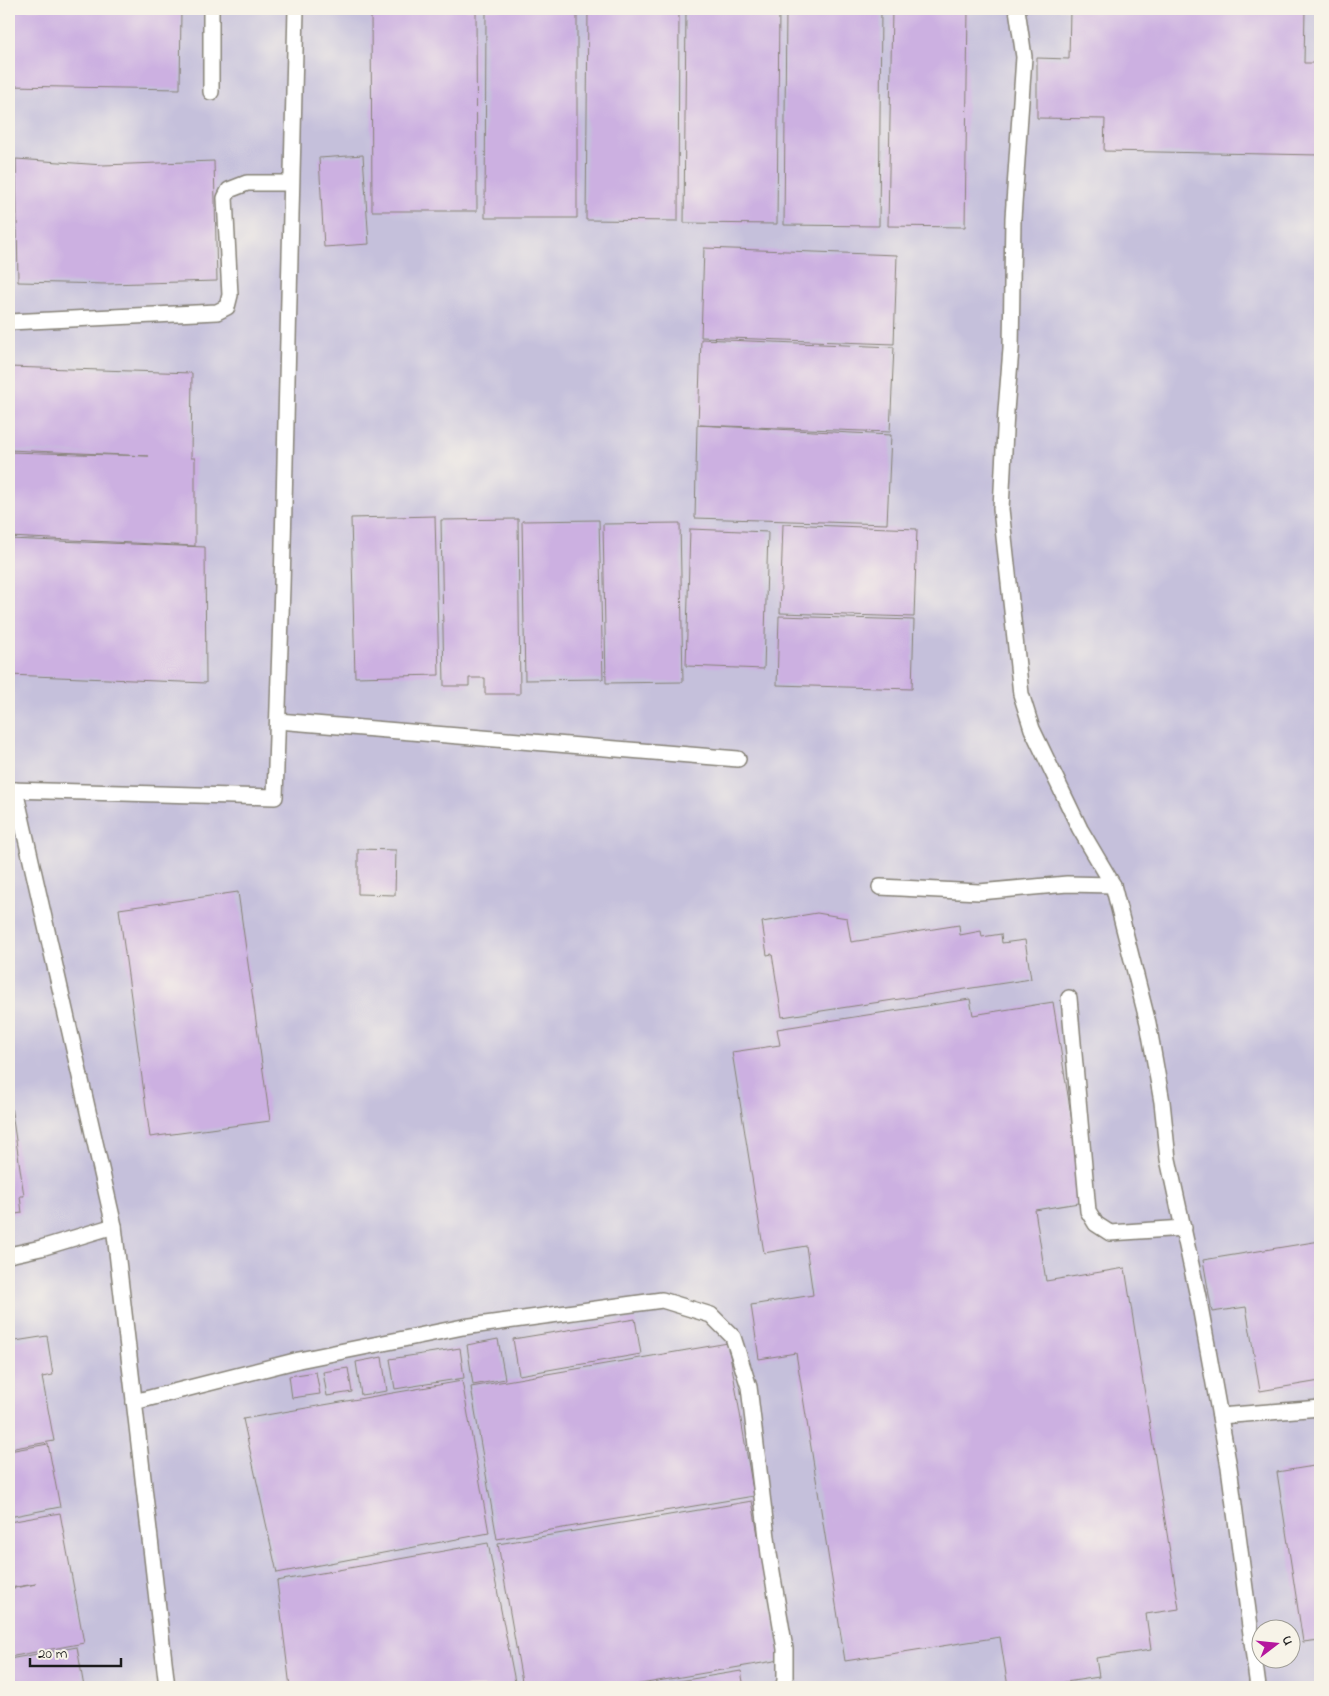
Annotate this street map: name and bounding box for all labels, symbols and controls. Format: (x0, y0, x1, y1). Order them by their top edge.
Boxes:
north arrow (1252, 1618, 1302, 1668)
text: U (1276, 1634, 1298, 1648)
scale bar (30, 1636, 121, 1668)
text: 20 m (38, 1643, 68, 1665)

